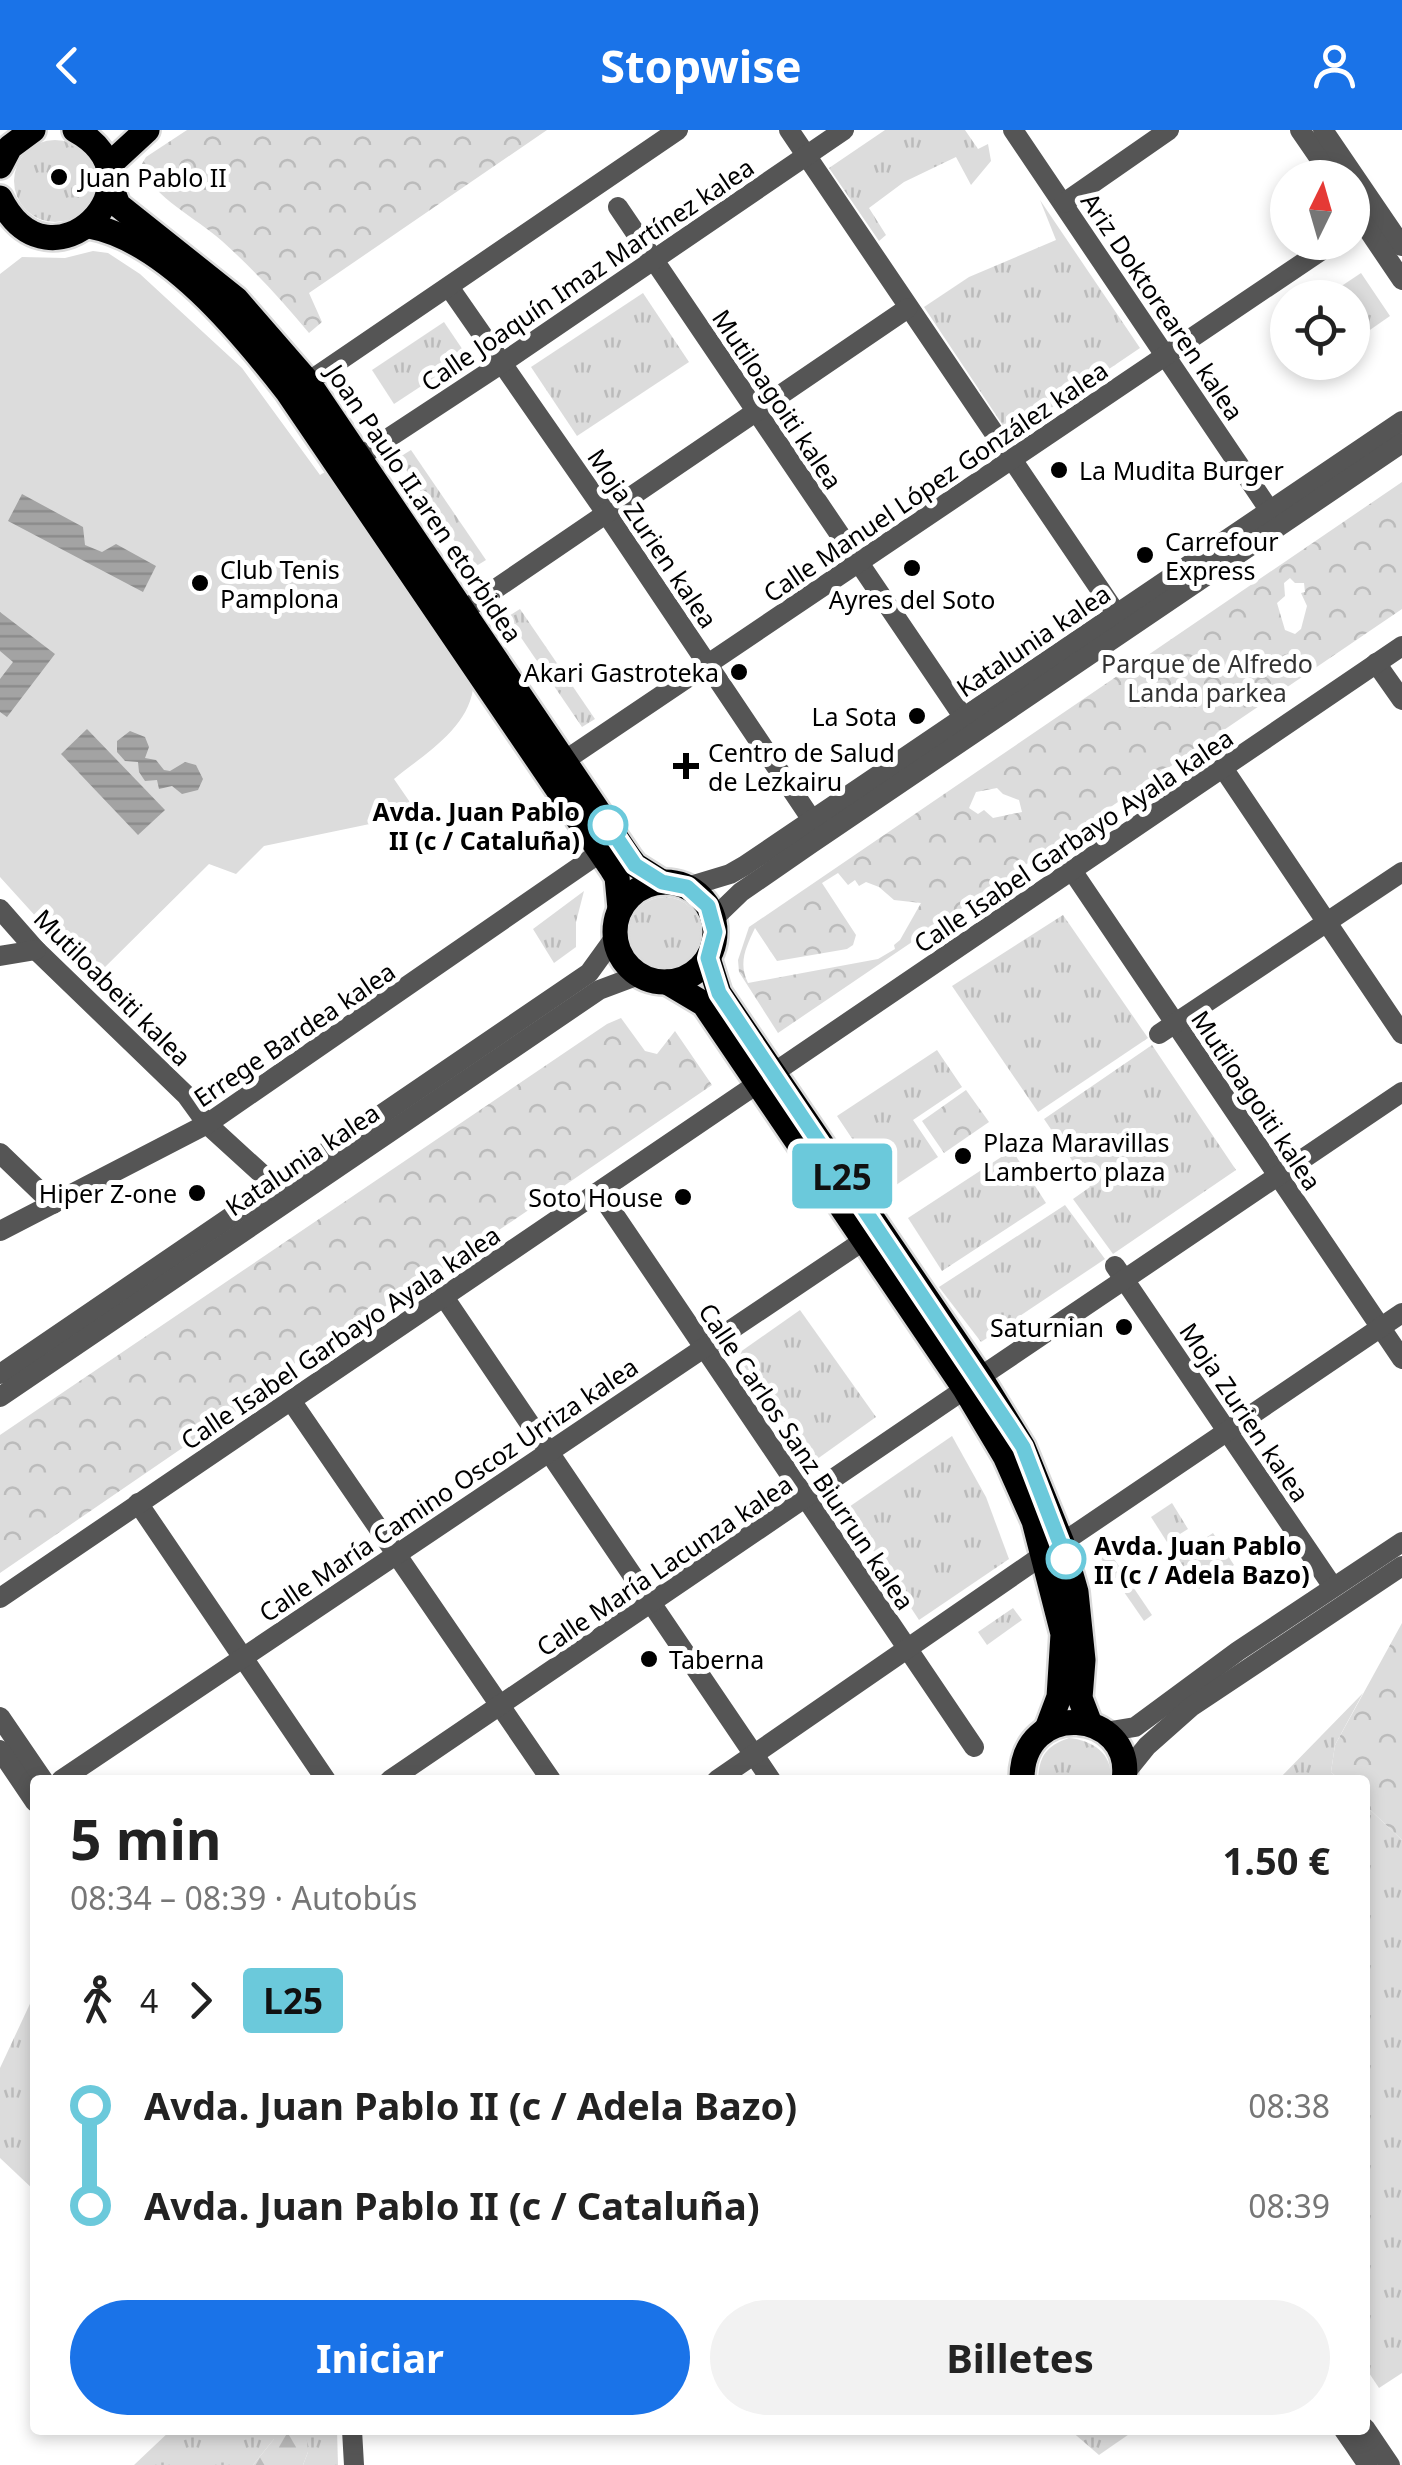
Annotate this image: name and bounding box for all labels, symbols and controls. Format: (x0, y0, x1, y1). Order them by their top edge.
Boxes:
text: Stopwise (600, 35, 802, 96)
icon: back (40, 38, 95, 93)
icon: person (1307, 38, 1362, 93)
street label: Calle Joaquín Imaz Martínez kalea (414, 150, 760, 398)
place label: Juan Pablo II (77, 160, 227, 194)
north arrow (1270, 160, 1370, 260)
map controls (1270, 160, 1370, 380)
marker: Juan Pablo II (48, 166, 70, 188)
street label: Ariz Doktorearen kalea (1074, 186, 1252, 426)
button: locate (1270, 280, 1370, 380)
street label: Mutiloagoiti kalea (705, 302, 851, 496)
street label: Calle Manuel López González kalea (756, 353, 1114, 609)
street label: Joan Paulo II.aren etorbidea (318, 356, 531, 648)
street label: Moja Zurien kalea (580, 442, 726, 634)
place label: La Mudita Burger (1079, 453, 1284, 487)
marker: La Mudita Burger (1048, 459, 1070, 481)
place label: Carrefour Express (1165, 524, 1279, 587)
marker: Carrefour Express (1134, 544, 1156, 566)
place label: Club Tenis Pamplona (220, 552, 340, 615)
marker: Ayres del Soto (901, 557, 923, 579)
marker: Club Tenis Pamplona (189, 572, 211, 594)
street label: Katalunia kalea (949, 576, 1117, 704)
place label: Ayres del Soto (829, 582, 995, 616)
park label: Parque de Alfredo Landa parkea (1101, 646, 1313, 709)
place label: Akari Gastroteka (524, 655, 719, 689)
marker: Akari Gastroteka (728, 661, 750, 683)
place label: La Sota (811, 699, 897, 733)
marker: La Sota (906, 705, 928, 727)
street label: Calle Isabel Garbayo Ayala kalea (907, 720, 1239, 960)
place label: Centro de Salud de Lezkairu (708, 735, 895, 798)
marker: Centro de Salud de Lezkairu (673, 753, 699, 779)
place label: Avda. Juan Pablo II (c / Cataluña) (372, 794, 580, 857)
marker: Avda. Juan Pablo II (c / Cataluña) (589, 806, 627, 844)
street label: Mutiloabeiti kalea (27, 901, 199, 1073)
street label: Errege Bardea kalea (187, 954, 401, 1114)
street label: Mutiloagoiti kalea (1184, 1003, 1330, 1197)
street label: Katalunia kalea (218, 1095, 386, 1223)
place label: Plaza Maravillas Lamberto plaza (983, 1125, 1169, 1188)
line badge: L25 (784, 1144, 900, 1208)
marker: Plaza Maravillas Lamberto plaza (952, 1145, 974, 1167)
text: L25 (812, 1153, 872, 1200)
place label: Hiper Z-one (39, 1176, 177, 1210)
place label: Soto House (528, 1180, 663, 1214)
marker: Hiper Z-one (186, 1182, 208, 1204)
marker: Soto House (672, 1186, 694, 1208)
street label: Calle Isabel Garbayo Ayala kalea (174, 1217, 506, 1457)
street label: Calle Carlos Sanz Biurrun kalea (691, 1296, 923, 1616)
place label: Saturnian (990, 1310, 1104, 1344)
marker: Saturnian (1113, 1316, 1135, 1338)
street label: Moja Zurien kalea (1172, 1316, 1318, 1508)
street label: Calle María Camino Oscoz Urriza kalea (252, 1349, 644, 1629)
street label: Calle María Lacunza kalea (529, 1467, 799, 1663)
place label: Avda. Juan Pablo II (c / Adela Bazo) (1094, 1528, 1310, 1591)
marker: Avda. Juan Pablo II (c / Adela Bazo) (1047, 1540, 1085, 1578)
place label: Taberna (669, 1642, 764, 1676)
marker: Taberna (638, 1648, 660, 1670)
text: 5 min (70, 1801, 222, 1876)
text: 1.50 € (1222, 1834, 1330, 1886)
text: 08:34 – 08:39 · Autobús (70, 1876, 417, 1919)
icon: walk (70, 1973, 125, 2028)
icon: forward (173, 1973, 228, 2028)
text: L25 (263, 1977, 323, 2024)
text: 4 (140, 1979, 158, 2022)
text: Avda. Juan Pablo II (c / Adela Bazo) (144, 2079, 797, 2131)
text: 08:38 (1248, 2084, 1330, 2127)
text: Avda. Juan Pablo II (c / Cataluña) (144, 2179, 760, 2231)
text: 08:39 (1248, 2184, 1330, 2227)
button: Iniciar (70, 2300, 690, 2415)
button: Billetes (710, 2300, 1330, 2415)

